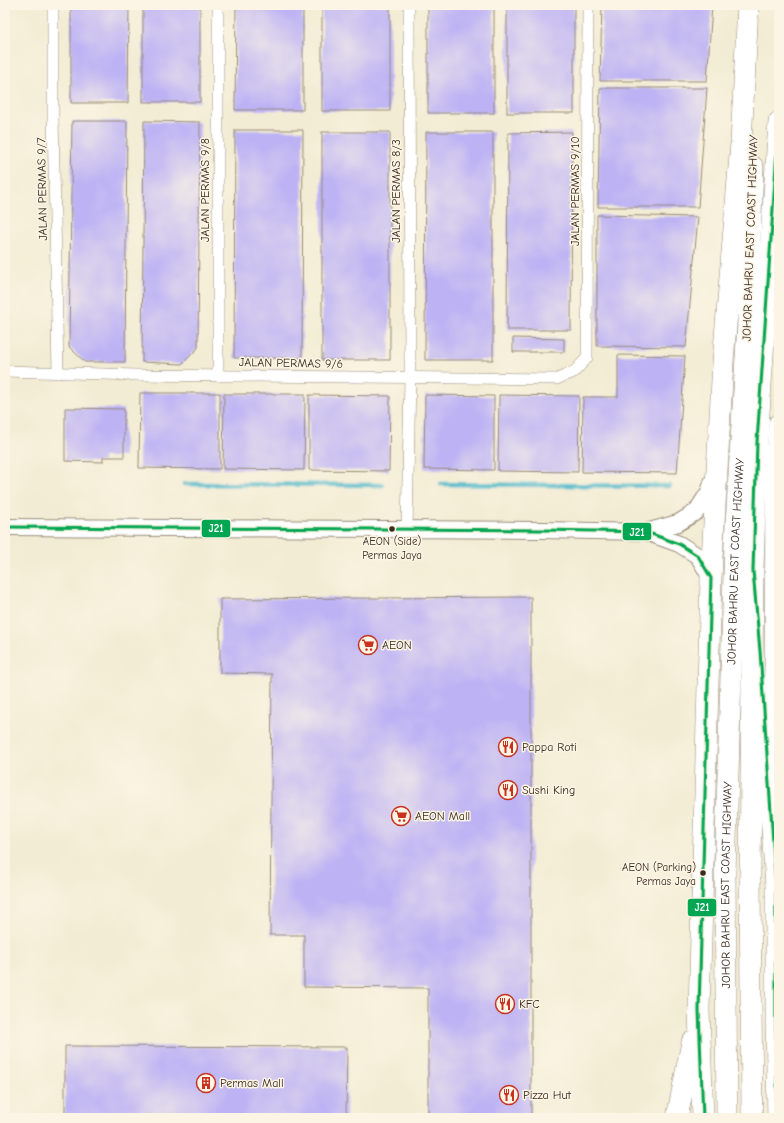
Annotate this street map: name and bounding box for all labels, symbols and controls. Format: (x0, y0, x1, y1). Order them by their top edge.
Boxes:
street label: JOHOR BAHRU EAST COAST HIGHWAY (739, 134, 761, 342)
street label: JALAN PERMAS 9/10 (568, 136, 582, 246)
street label: JALAN PERMAS 9/7 (34, 137, 50, 241)
street label: JALAN PERMAS 9/8 (198, 138, 212, 242)
street label: JALAN PERMAS 8/3 (389, 139, 403, 243)
street label: JALAN PERMAS 9/6 (239, 355, 343, 371)
street label: JOHOR BAHRU EAST COAST HIGHWAY (724, 457, 747, 665)
line badge: J21 (201, 519, 231, 538)
text: J21 (209, 522, 223, 535)
line badge: J21 (622, 522, 652, 541)
marker: AEON (Side) Permas Jaya (387, 524, 397, 534)
text: J21 (630, 526, 644, 539)
place label: AEON (Side) Permas Jaya (362, 535, 422, 562)
supermarket icon: AEON (357, 634, 379, 656)
place label: AEON (382, 638, 412, 652)
restaurant icon: Pappa Roti (497, 736, 519, 758)
place label: Pappa Roti (522, 740, 577, 754)
restaurant icon: Sushi King (497, 779, 519, 801)
street label: JOHOR BAHRU EAST COAST HIGHWAY (718, 780, 735, 989)
place label: Sushi King (522, 783, 575, 797)
supermarket icon: AEON Mall (390, 805, 412, 827)
place label: AEON Mall (415, 809, 470, 823)
place label: AEON (Parking) Permas Jaya (622, 861, 696, 888)
marker: AEON (Parking) Permas Jaya (698, 868, 708, 878)
line badge: J21 (687, 898, 717, 917)
text: J21 (695, 901, 709, 914)
restaurant icon: KFC (494, 993, 516, 1015)
place label: KFC (519, 997, 540, 1011)
building icon: Permas Mall (195, 1072, 217, 1094)
place label: Permas Mall (220, 1076, 284, 1090)
restaurant icon: Pizza Hut (498, 1084, 520, 1106)
place label: Pizza Hut (523, 1088, 572, 1102)

